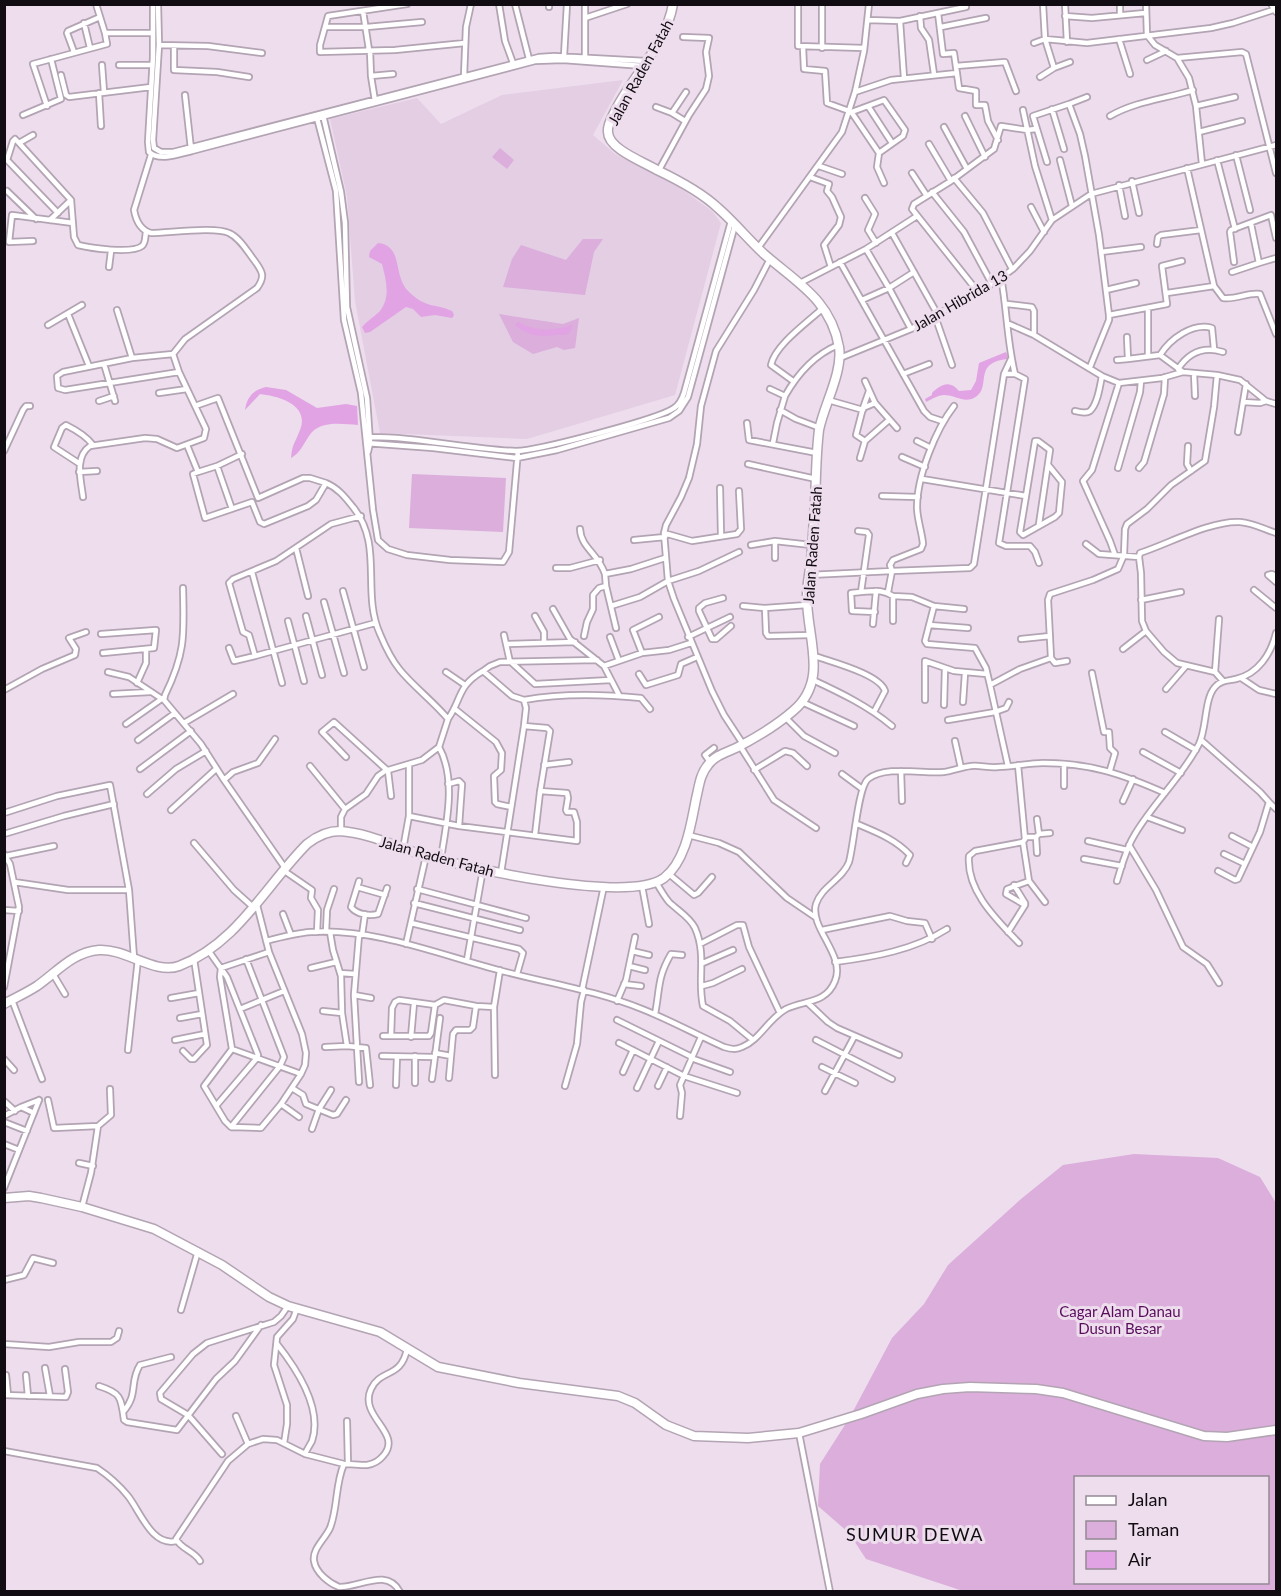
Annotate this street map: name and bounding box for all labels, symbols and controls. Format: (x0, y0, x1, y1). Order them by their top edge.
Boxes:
street label: Jalan Raden Fatah (604, 16, 676, 128)
street label: Jalan Hibrida 13 (910, 266, 1010, 334)
street label: Jalan Raden Fatah (799, 486, 825, 604)
street label: Jalan Raden Fatah (378, 832, 496, 880)
park label: Cagar Alam Danau Dusun Besar (1059, 1302, 1181, 1337)
legend (1074, 1476, 1269, 1584)
text: Jalan (1128, 1488, 1167, 1510)
text: Taman (1128, 1518, 1179, 1540)
district label: SUMUR DEWA (846, 1523, 984, 1545)
text: Air (1128, 1548, 1151, 1570)

